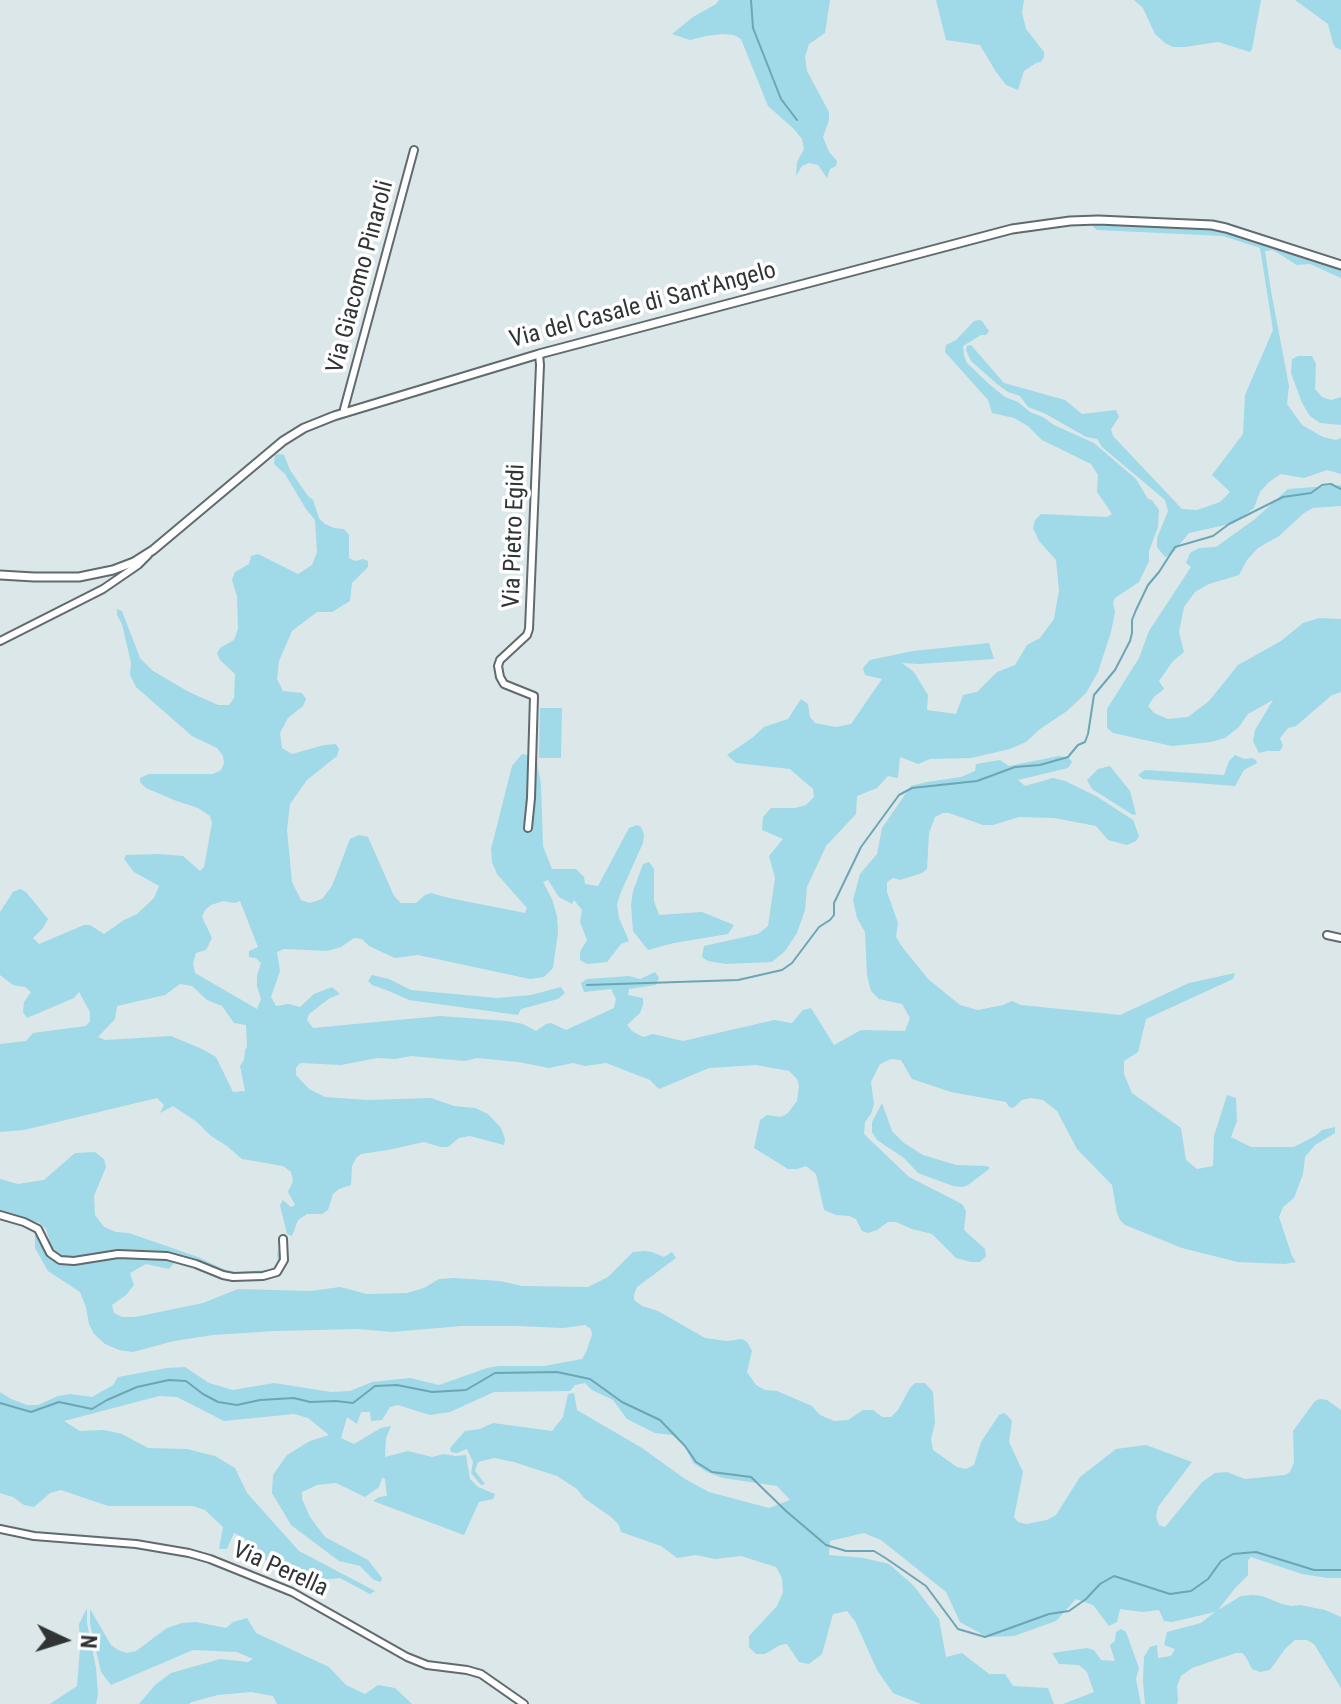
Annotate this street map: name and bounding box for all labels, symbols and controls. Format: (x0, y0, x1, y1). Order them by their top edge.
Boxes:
street label: Via Giacomo Pinaroli (321, 178, 401, 376)
street label: Via del Casale di Sant'Angelo (507, 257, 779, 355)
street label: Via Pietro Egidi (498, 463, 532, 609)
street label: Via Perella (228, 1536, 332, 1604)
north arrow (24, 1600, 104, 1680)
text: N (76, 1634, 101, 1649)

